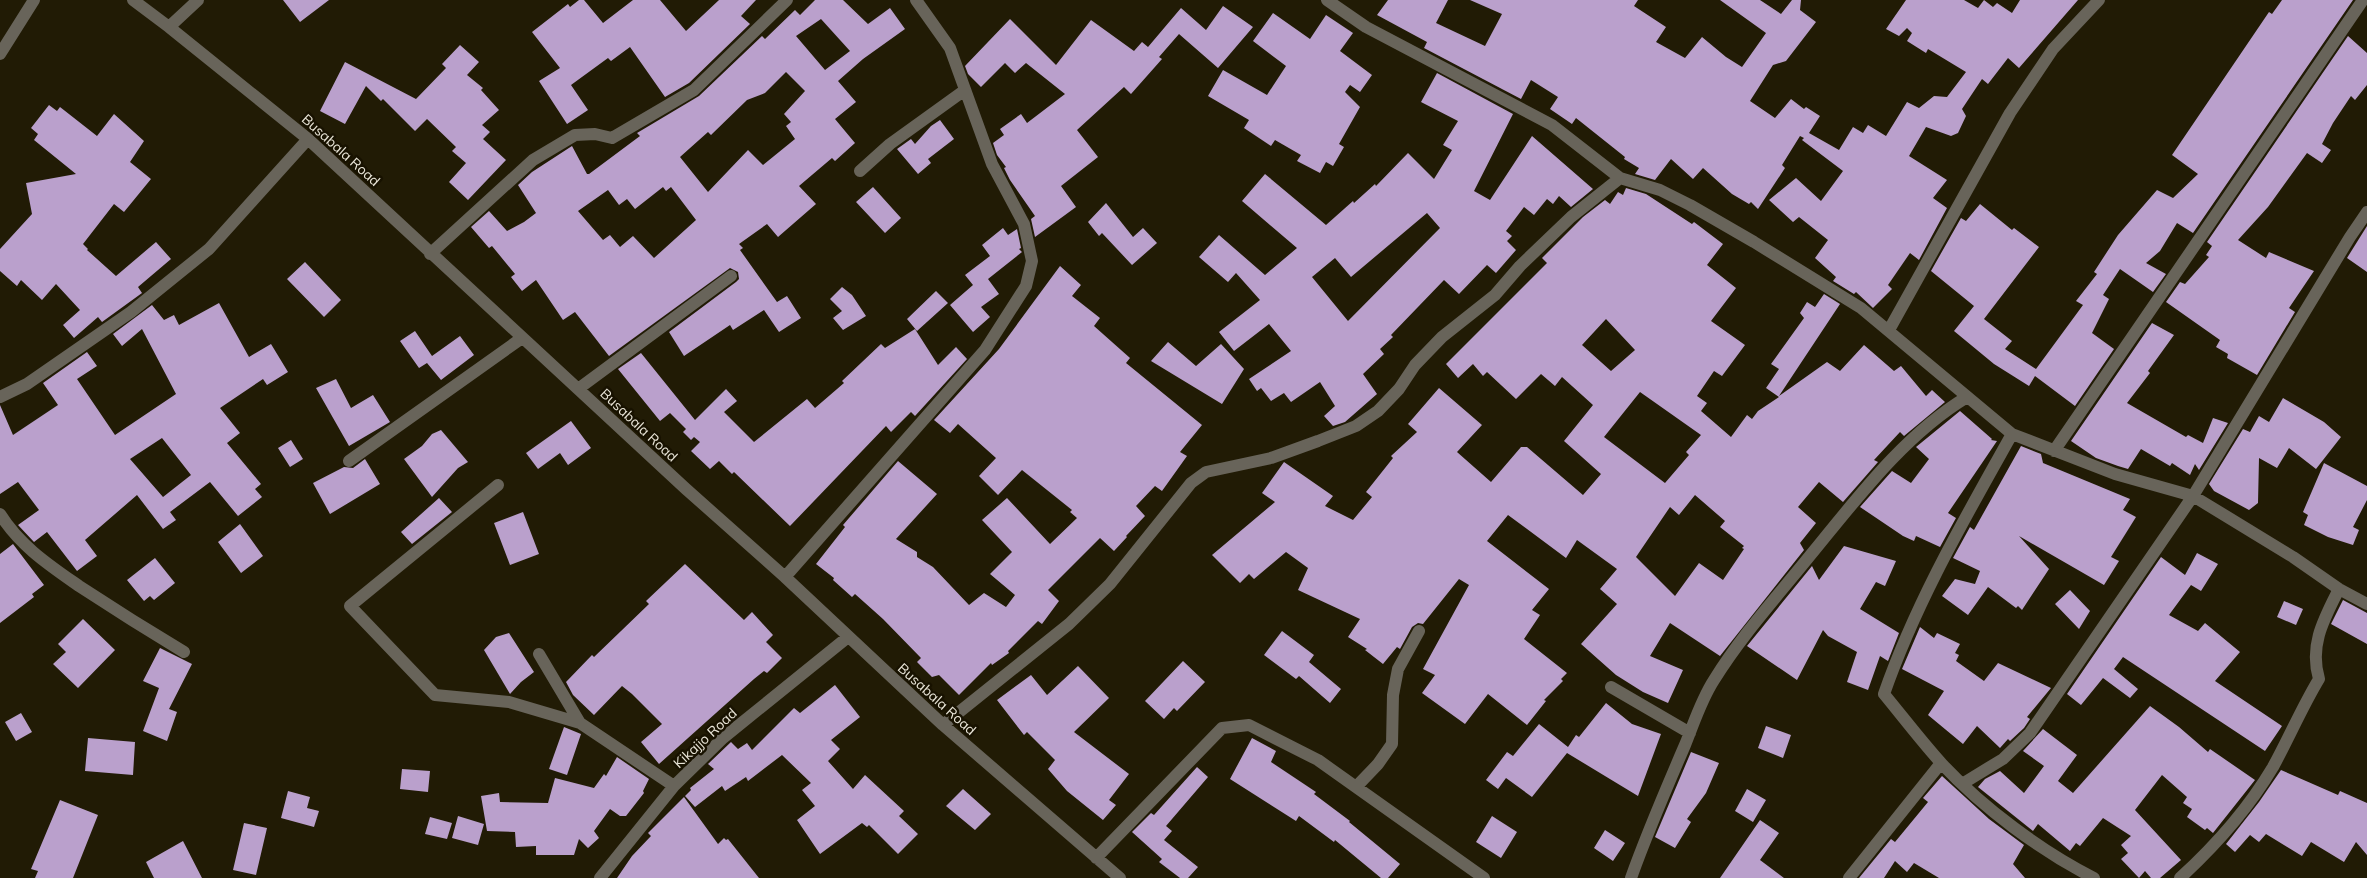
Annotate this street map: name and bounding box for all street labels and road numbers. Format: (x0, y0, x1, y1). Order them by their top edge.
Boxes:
street label: Busabala Road (298, 110, 384, 190)
street label: Busabala Road (596, 385, 682, 465)
street label: Busabala Road (894, 659, 980, 739)
street label: Kikajjo Road (669, 704, 741, 772)

